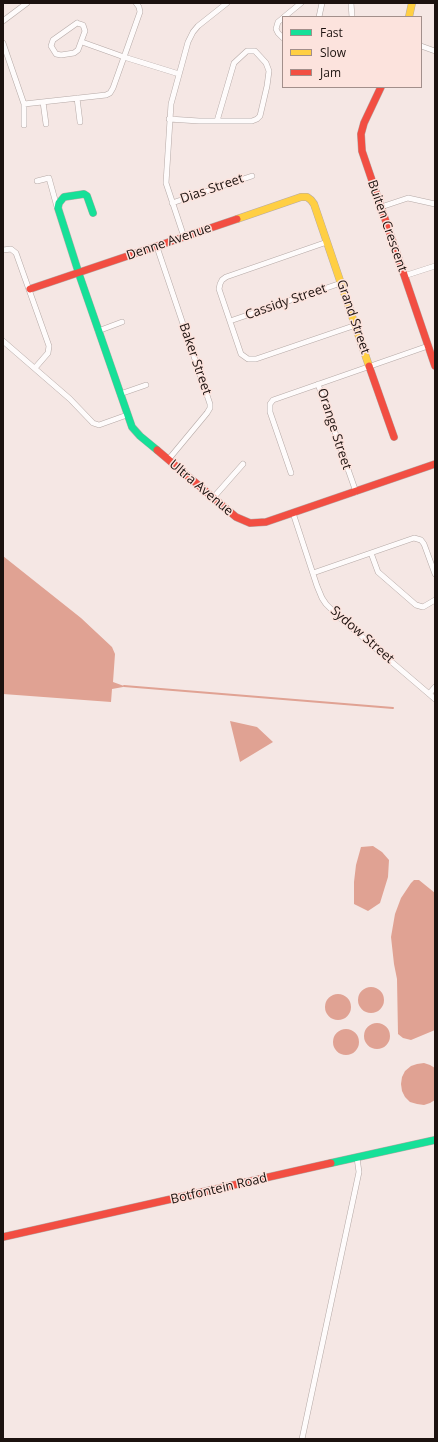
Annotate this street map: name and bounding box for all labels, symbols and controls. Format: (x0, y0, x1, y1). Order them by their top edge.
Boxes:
legend (282, 16, 422, 88)
text: Fast (320, 24, 343, 41)
text: Slow (320, 44, 346, 61)
text: Jam (320, 64, 341, 81)
street label: Dias Street (178, 171, 246, 207)
street label: Buiten Crescent (364, 178, 410, 274)
street label: Denne Avenue (125, 220, 213, 264)
street label: Grand Street (333, 278, 373, 356)
street label: Cassidy Street (243, 281, 329, 323)
street label: Baker Street (175, 321, 215, 397)
street label: Orange Street (314, 386, 354, 472)
street label: Ultra Avenue (166, 457, 236, 519)
street label: Sydow Street (327, 603, 397, 667)
street label: Botfontein Road (169, 1170, 269, 1208)

